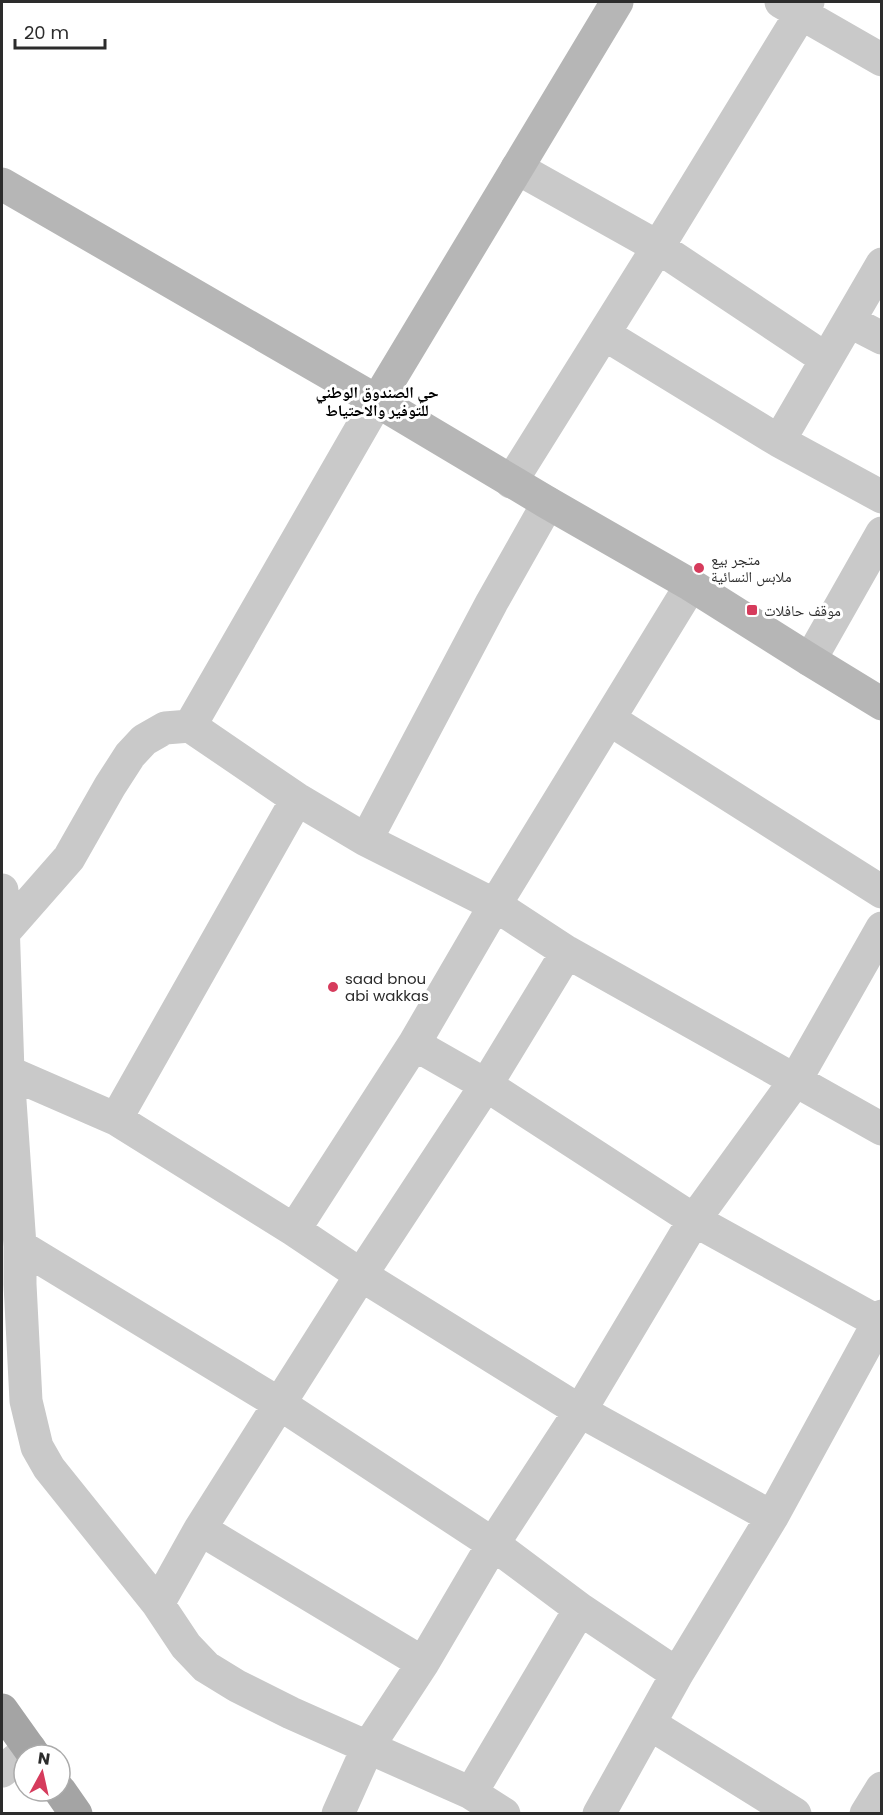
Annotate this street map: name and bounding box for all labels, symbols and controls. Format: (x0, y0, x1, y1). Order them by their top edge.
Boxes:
scale bar (15, 12, 105, 50)
text: 20 m (24, 20, 69, 45)
district label: حي الصندوق الوطني للتوفير والاحتياط (315, 381, 439, 422)
place label: متجر بيع ملابس النسائية (711, 549, 792, 587)
marker: متجر بيع ملابس النسائية (692, 561, 706, 575)
place label: موقف حافلات (764, 600, 841, 621)
marker: موقف حافلات (745, 603, 759, 617)
place label: saad bnou abi wakkas (345, 968, 429, 1006)
marker: saad bnou abi wakkas (326, 980, 340, 994)
north arrow (12, 1743, 72, 1803)
text: N (36, 1746, 52, 1771)

